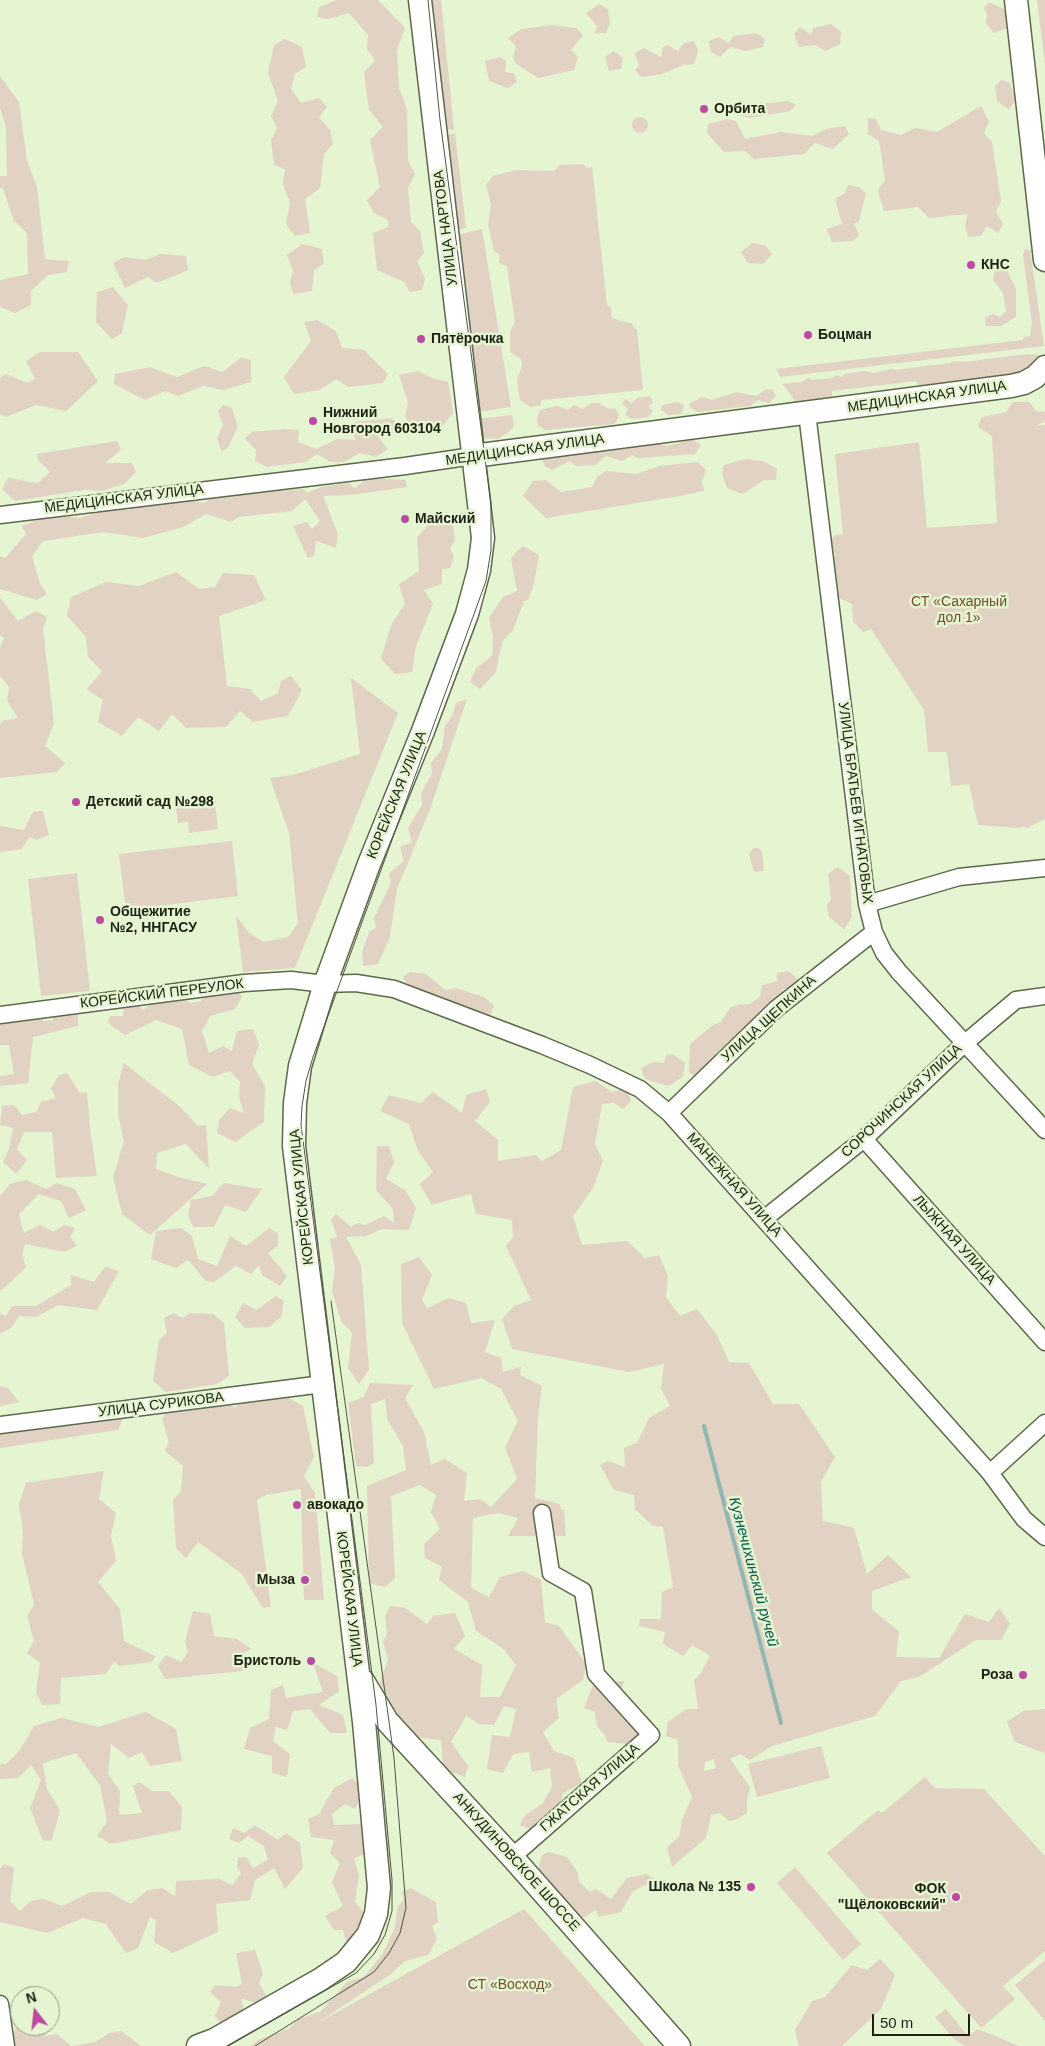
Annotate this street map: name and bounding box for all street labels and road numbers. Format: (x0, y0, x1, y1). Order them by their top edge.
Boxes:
street label: УЛИЦА НАРТОВА (431, 169, 461, 287)
street label: МЕДИЦИНСКАЯ УЛИЦА (847, 378, 1007, 416)
street label: МЕДИЦИНСКАЯ УЛИЦА (445, 431, 605, 469)
street label: МЕДИЦИНСКАЯ УЛИЦА (44, 481, 204, 517)
street label: УЛИЦА БРАТЬЕВ ИГНАТОВЫХ (834, 701, 876, 905)
street label: КОРЕЙСКАЯ УЛИЦА (364, 729, 430, 861)
street label: УЛИЦА ЩЕПКИНА (718, 972, 820, 1066)
street label: КОРЕЙСКИЙ ПЕРЕУЛОК (79, 976, 245, 1012)
street label: СОРОЧИНСКАЯ УЛИЦА (838, 1041, 966, 1161)
street label: КОРЕЙСКАЯ УЛИЦА (287, 1128, 317, 1266)
street label: МАНЕЖНАЯ УЛИЦА (683, 1130, 785, 1240)
street label: ЛЫЖНАЯ УЛИЦА (909, 1192, 999, 1288)
street label: УЛИЦА СУРИКОВА (97, 1389, 225, 1421)
street label: КОРЕЙСКАЯ УЛИЦА (332, 1530, 366, 1668)
street label: ГЖАТСКАЯ УЛИЦА (537, 1740, 643, 1836)
street label: АНКУДИНОВСКОЕ ШОССЕ (449, 1789, 583, 1935)

